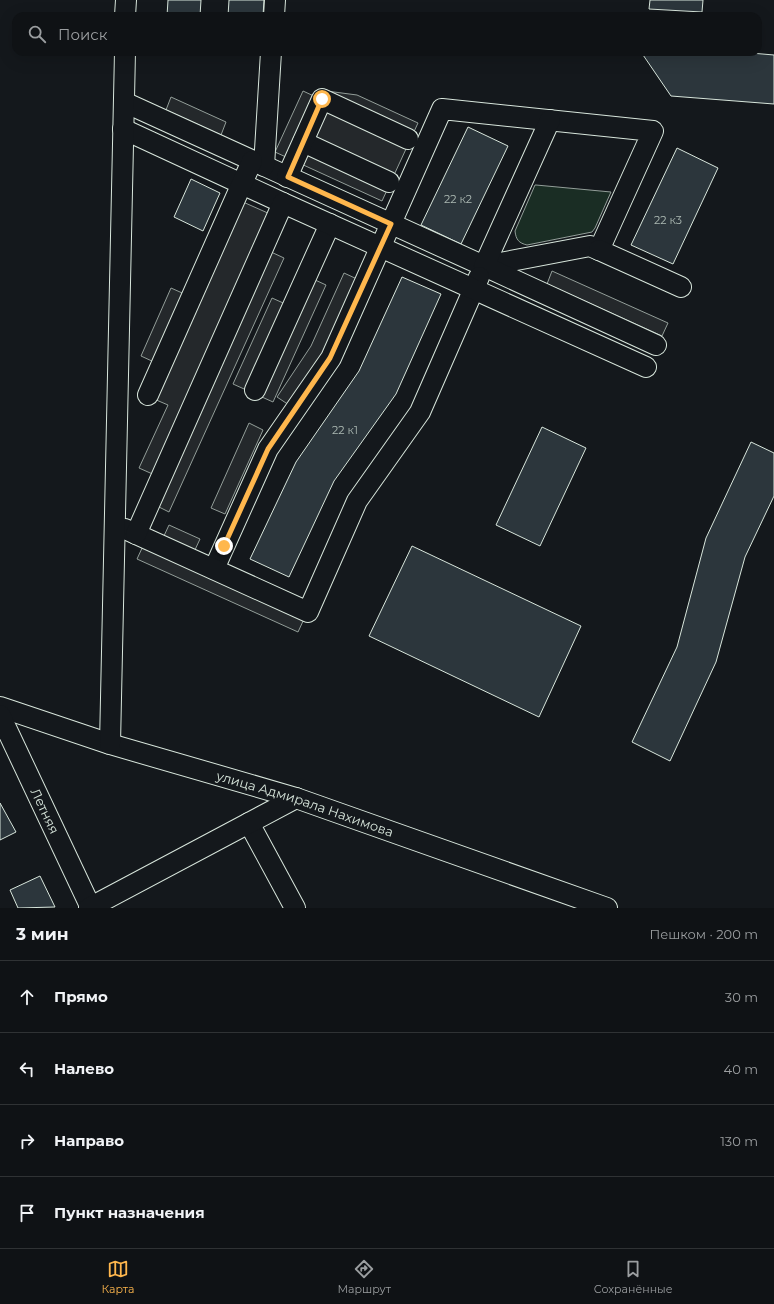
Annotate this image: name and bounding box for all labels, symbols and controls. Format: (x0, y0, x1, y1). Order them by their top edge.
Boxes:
search box (12, 12, 762, 56)
icon: search (26, 23, 48, 45)
text: Поиск (58, 25, 107, 44)
route start (313, 90, 331, 108)
house number: 22 к2 (444, 192, 472, 206)
house number: 22 к3 (654, 213, 682, 227)
house number: 22 к1 (332, 423, 358, 437)
route end (215, 537, 233, 555)
street label: улица Адмирала Нахимова (214, 767, 396, 840)
street label: Летняя (28, 785, 63, 836)
text: 3 мин (16, 924, 69, 944)
text: Пешком · 200 m (649, 926, 758, 942)
icon: ahead (16, 986, 38, 1008)
text: Прямо (54, 987, 108, 1006)
text: 30 m (725, 989, 758, 1005)
icon: left (16, 1058, 38, 1080)
text: Налево (54, 1059, 114, 1078)
text: 40 m (724, 1061, 758, 1077)
icon: right (16, 1130, 38, 1152)
text: Направо (54, 1131, 124, 1150)
text: 130 m (720, 1133, 758, 1149)
icon: arrive (16, 1202, 38, 1224)
text: Пункт назначения (54, 1203, 205, 1222)
tab: Карта (101, 1258, 134, 1296)
tab: Маршрут (337, 1258, 391, 1296)
tab: Сохранённые (594, 1258, 673, 1296)

